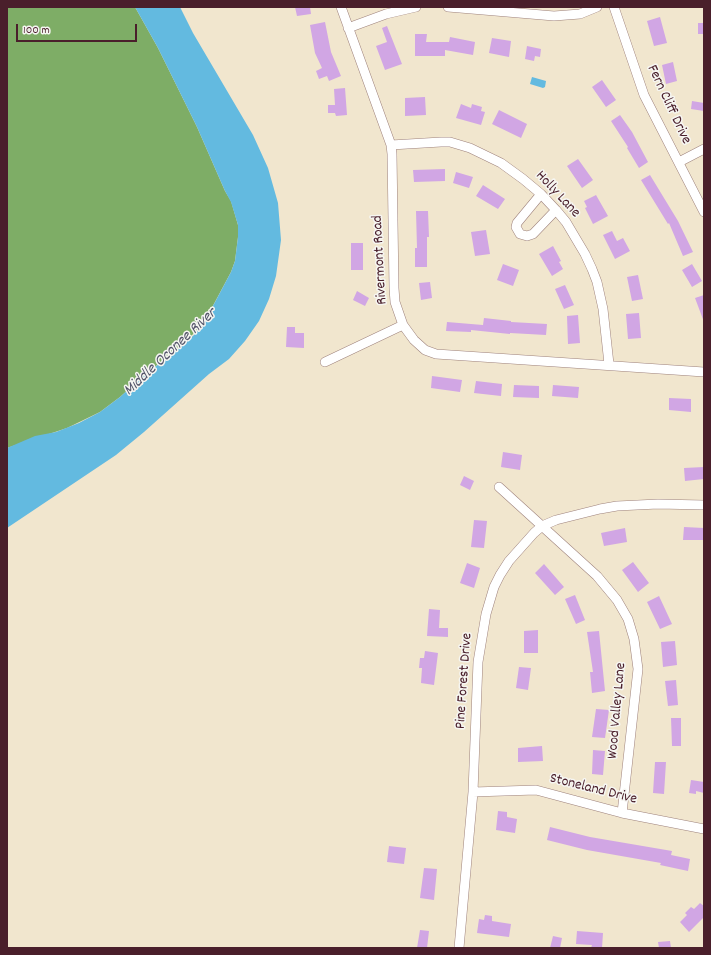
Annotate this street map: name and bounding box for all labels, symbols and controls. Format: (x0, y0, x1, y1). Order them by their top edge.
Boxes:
scale bar (18, 16, 139, 42)
text: 100 m (23, 22, 50, 39)
street label: Fern Cliff Drive (642, 62, 694, 148)
street label: Holly Lane (531, 168, 583, 222)
street label: Rivermont Road (370, 215, 392, 305)
water label: Middle Oconee River (121, 305, 221, 401)
street label: Pine Forest Drive (453, 632, 477, 730)
street label: Wood Valley Lane (605, 662, 631, 760)
street label: Stoneland Drive (548, 770, 638, 810)

